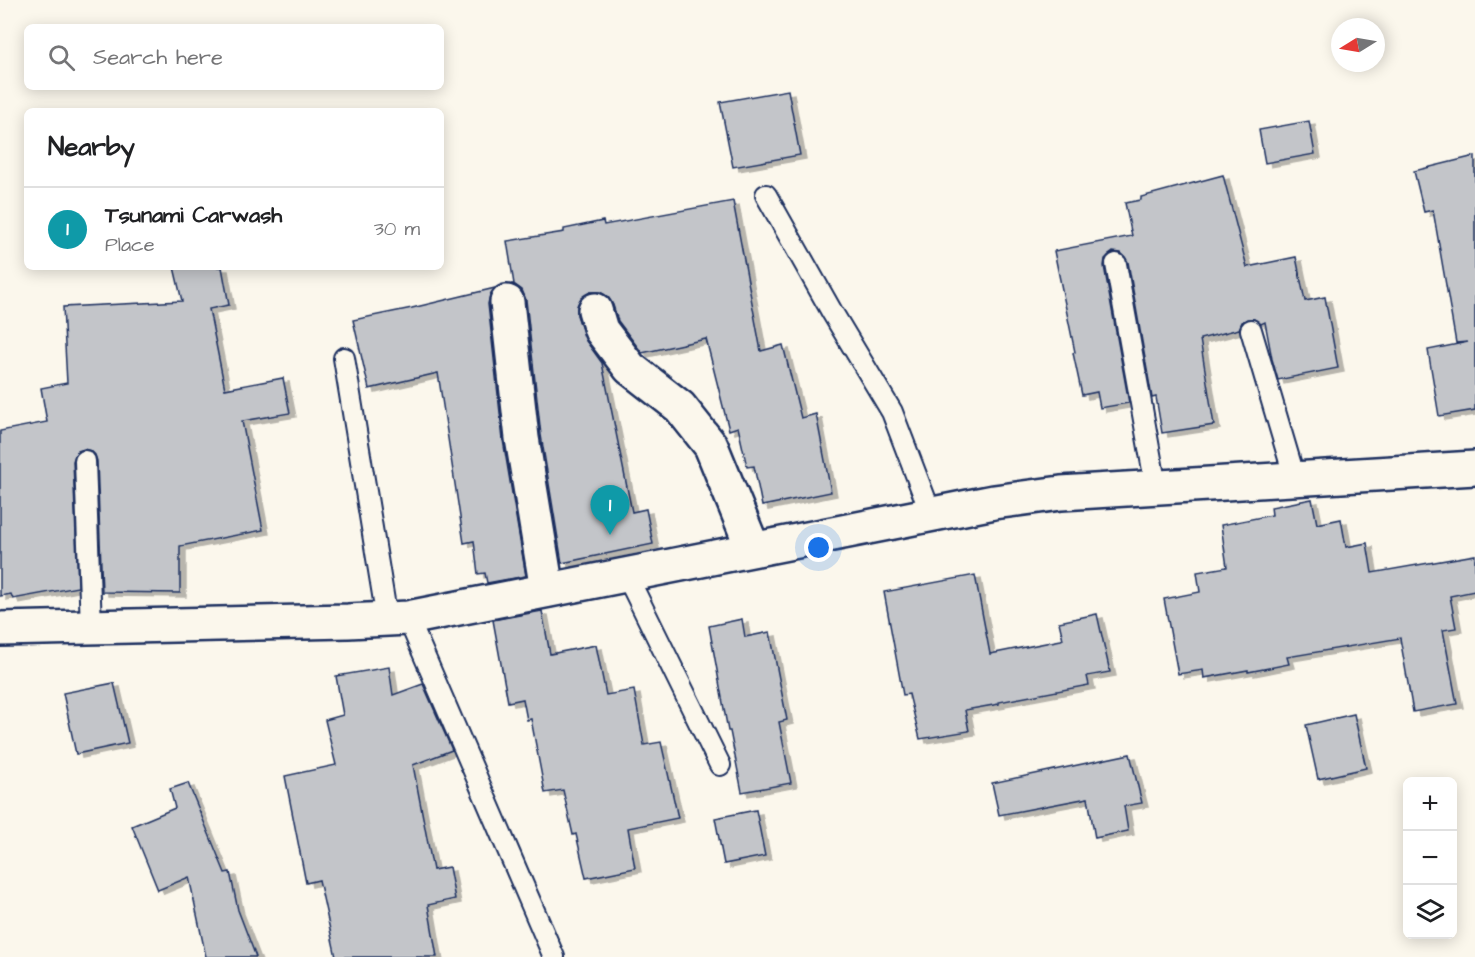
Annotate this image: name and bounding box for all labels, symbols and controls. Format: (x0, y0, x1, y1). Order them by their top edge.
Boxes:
north arrow (1331, 18, 1385, 72)
search box (24, 24, 444, 90)
icon: search (45, 41, 78, 74)
text: Search here (93, 42, 223, 73)
text: Nearby (48, 129, 135, 165)
text: Tsunami Carwash (105, 200, 282, 231)
text: 1 (66, 215, 69, 243)
text: 30 m (374, 215, 420, 243)
text: Place (105, 231, 155, 259)
pin: 1 (590, 486, 630, 535)
your location (804, 533, 833, 562)
map controls (1403, 777, 1457, 939)
button: + (1403, 777, 1457, 831)
button: − (1403, 831, 1457, 885)
button: layers (1403, 885, 1457, 939)

